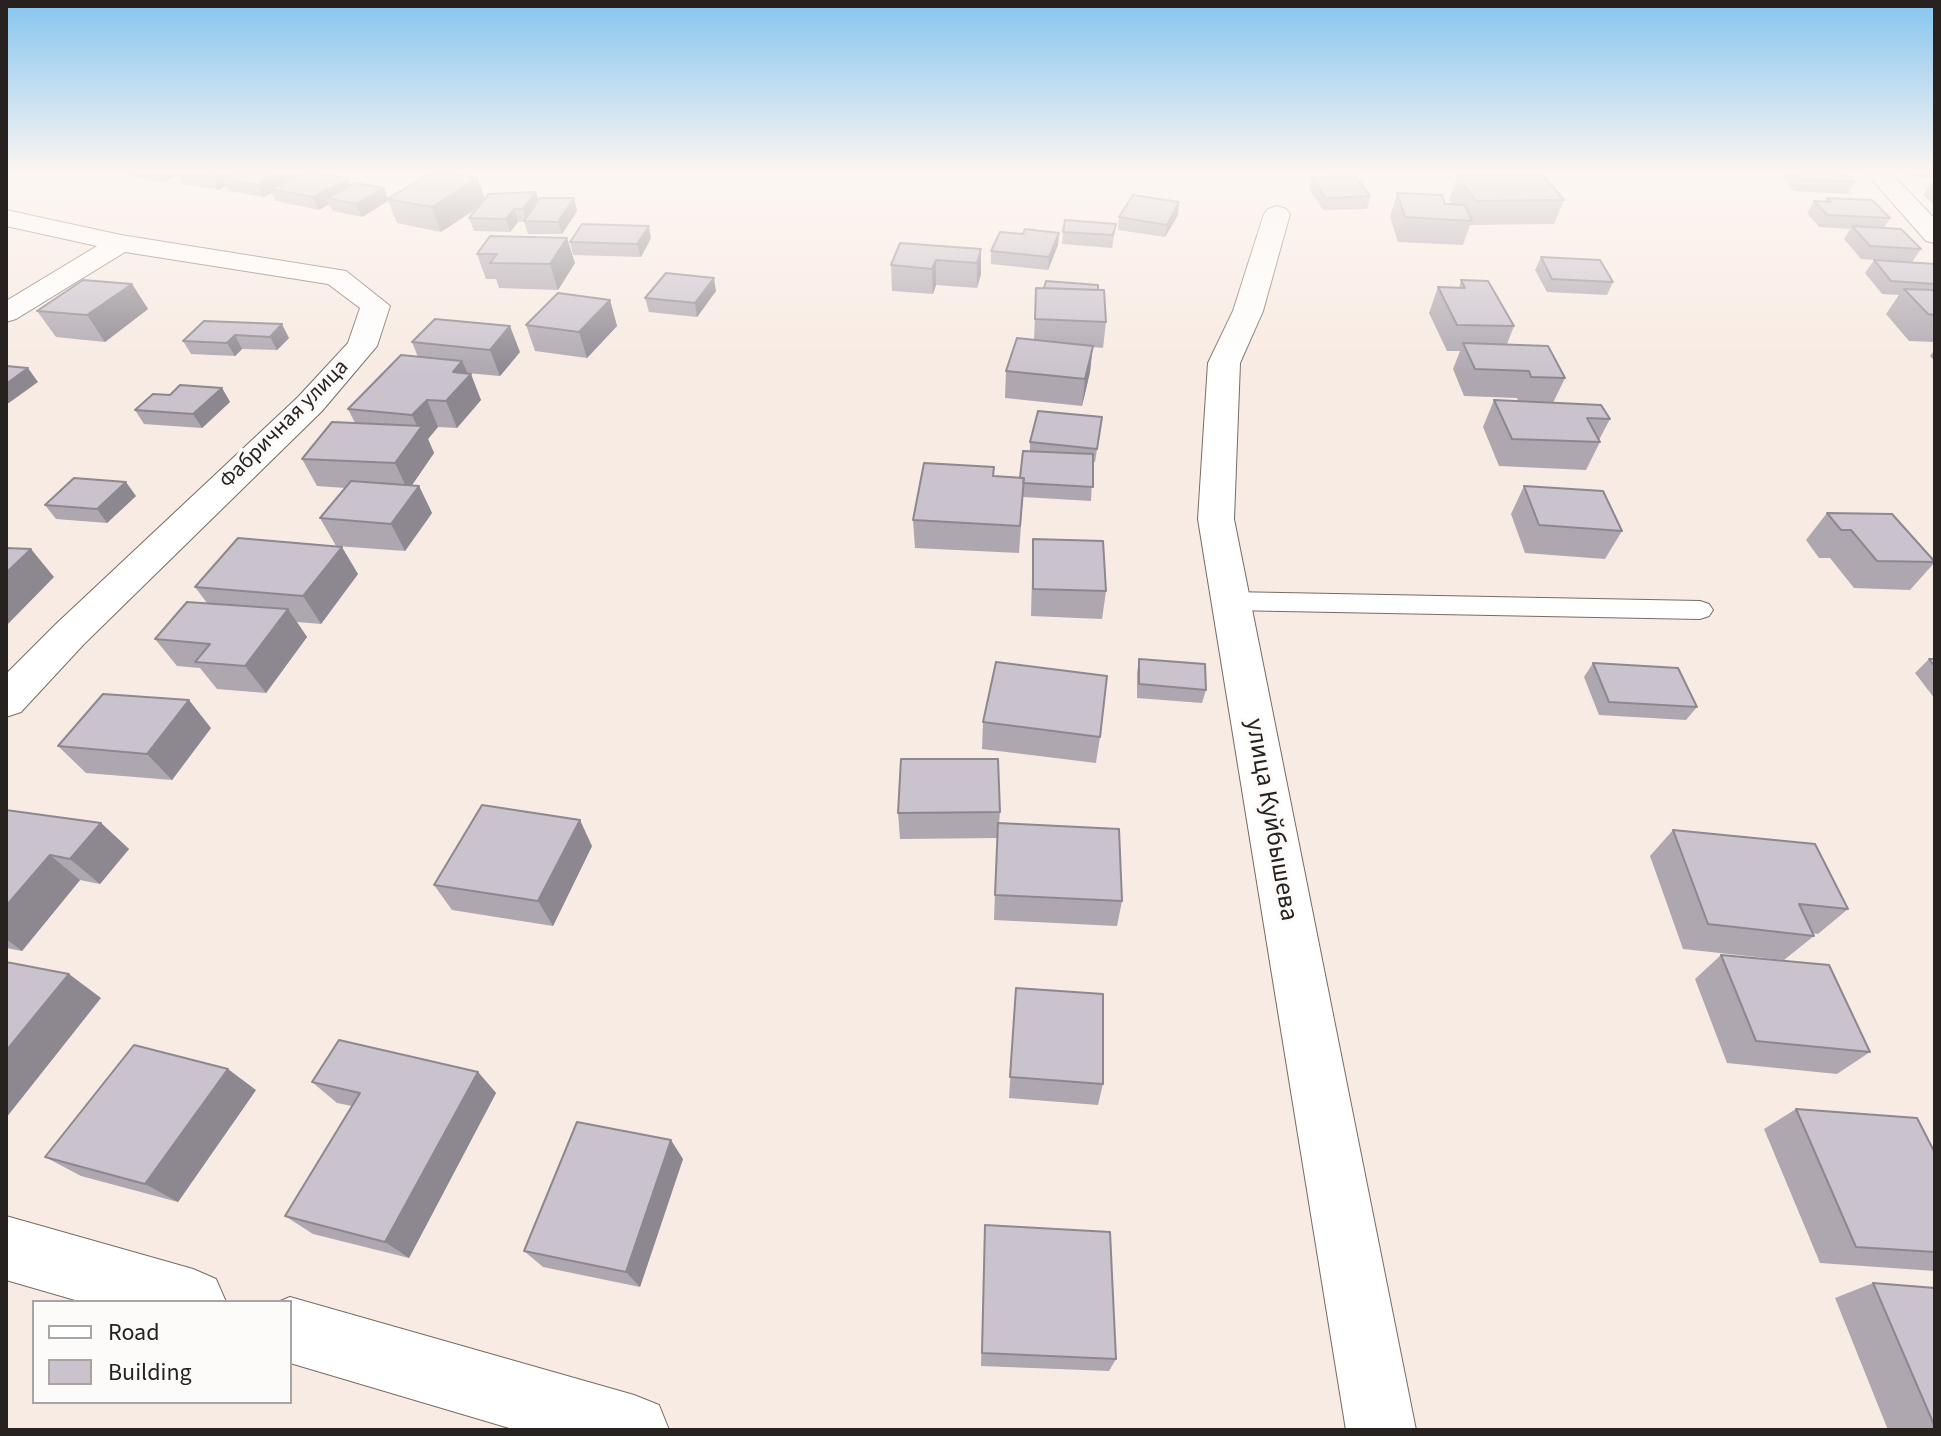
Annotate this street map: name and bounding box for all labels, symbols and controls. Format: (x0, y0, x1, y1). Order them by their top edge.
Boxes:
street label: Фабричная улица (215, 355, 355, 495)
street label: улица Куйбышева (1237, 716, 1303, 924)
legend (32, 1300, 292, 1404)
text: Road (108, 1315, 160, 1350)
text: Building (108, 1355, 192, 1390)

